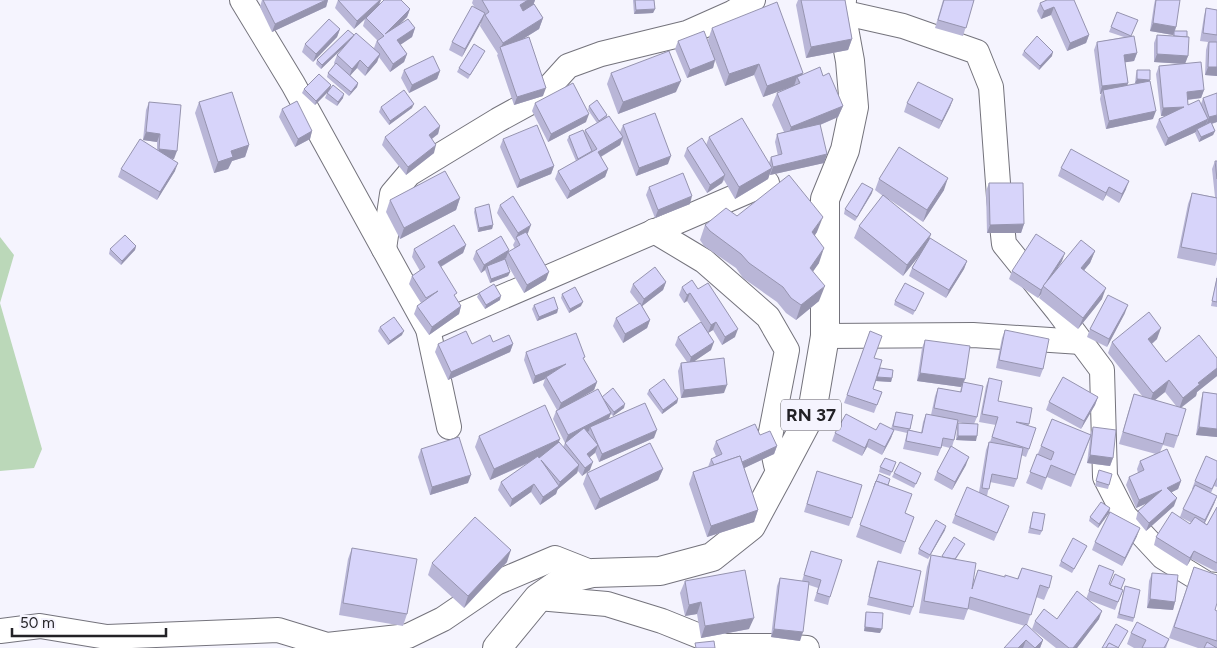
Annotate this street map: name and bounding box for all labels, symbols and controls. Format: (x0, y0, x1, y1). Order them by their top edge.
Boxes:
road number: RN 37 (781, 400, 841, 430)
scale bar (12, 606, 166, 638)
text: 50 m (20, 614, 55, 632)

